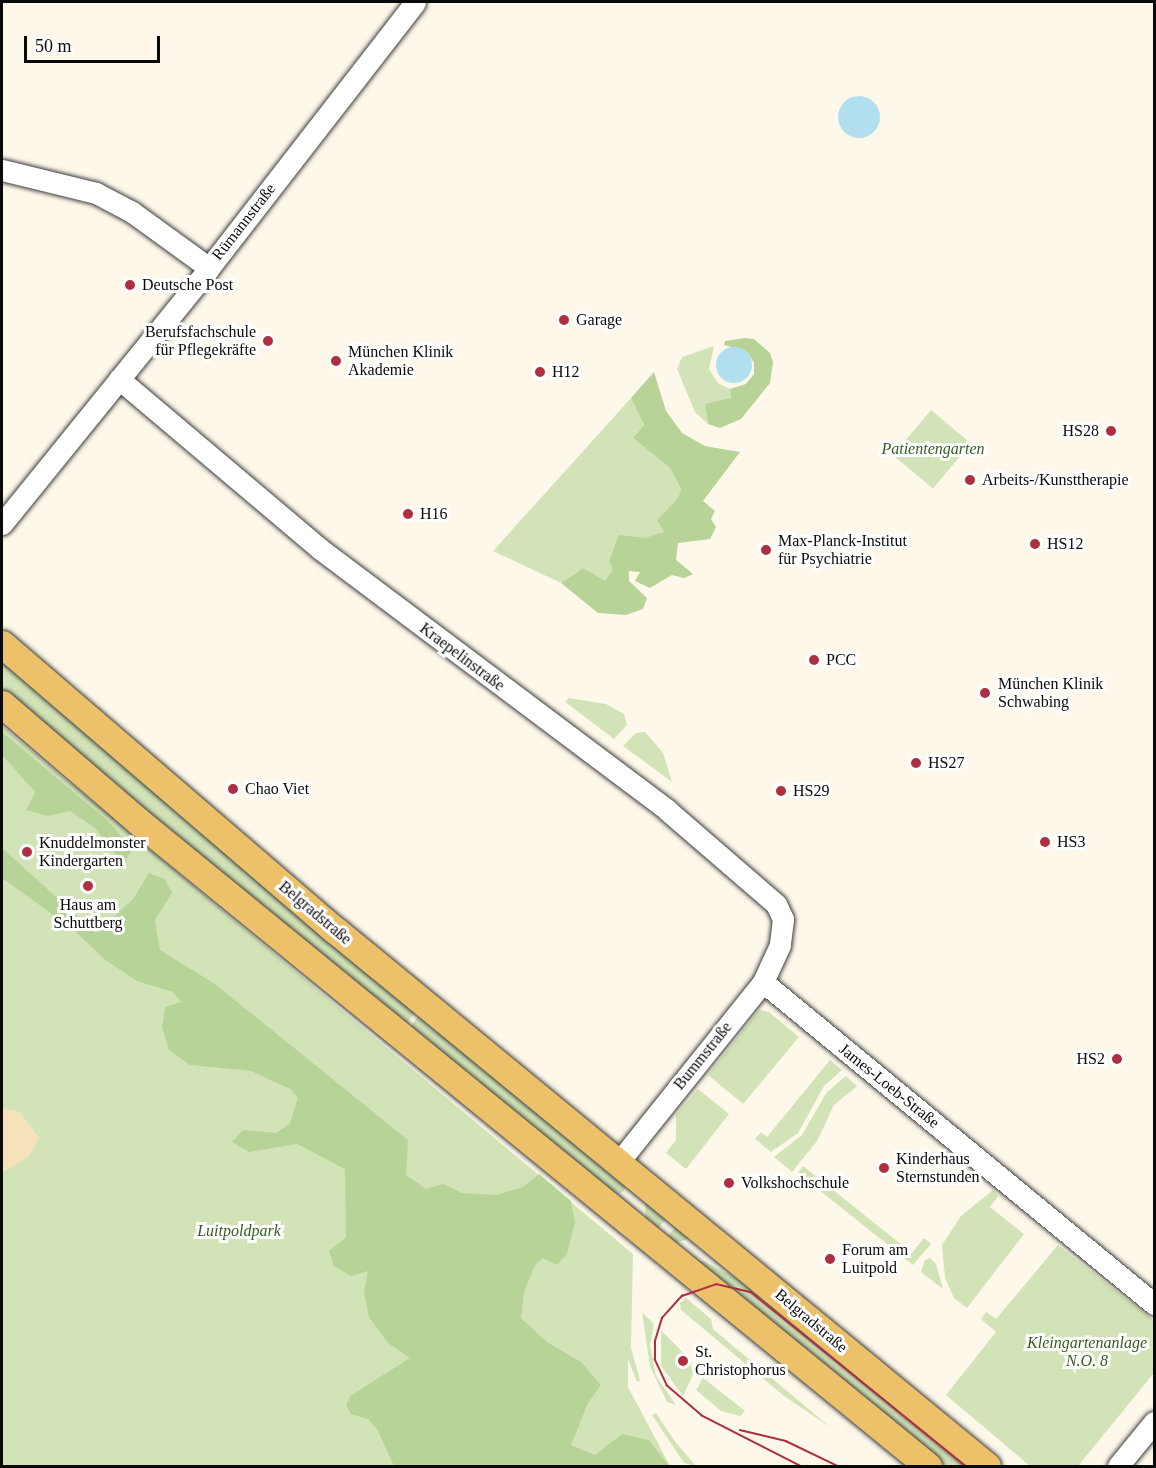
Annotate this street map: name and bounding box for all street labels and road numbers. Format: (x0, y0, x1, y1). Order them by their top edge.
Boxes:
street label: Rümannstraße (208, 180, 280, 264)
street label: Kraepelinstraße (416, 619, 508, 695)
street label: Belgradstraße (275, 877, 355, 949)
street label: Bummstraße (670, 1018, 736, 1094)
street label: James-Loeb-Straße (835, 1040, 943, 1132)
street label: Belgradstraße (771, 1285, 851, 1357)

